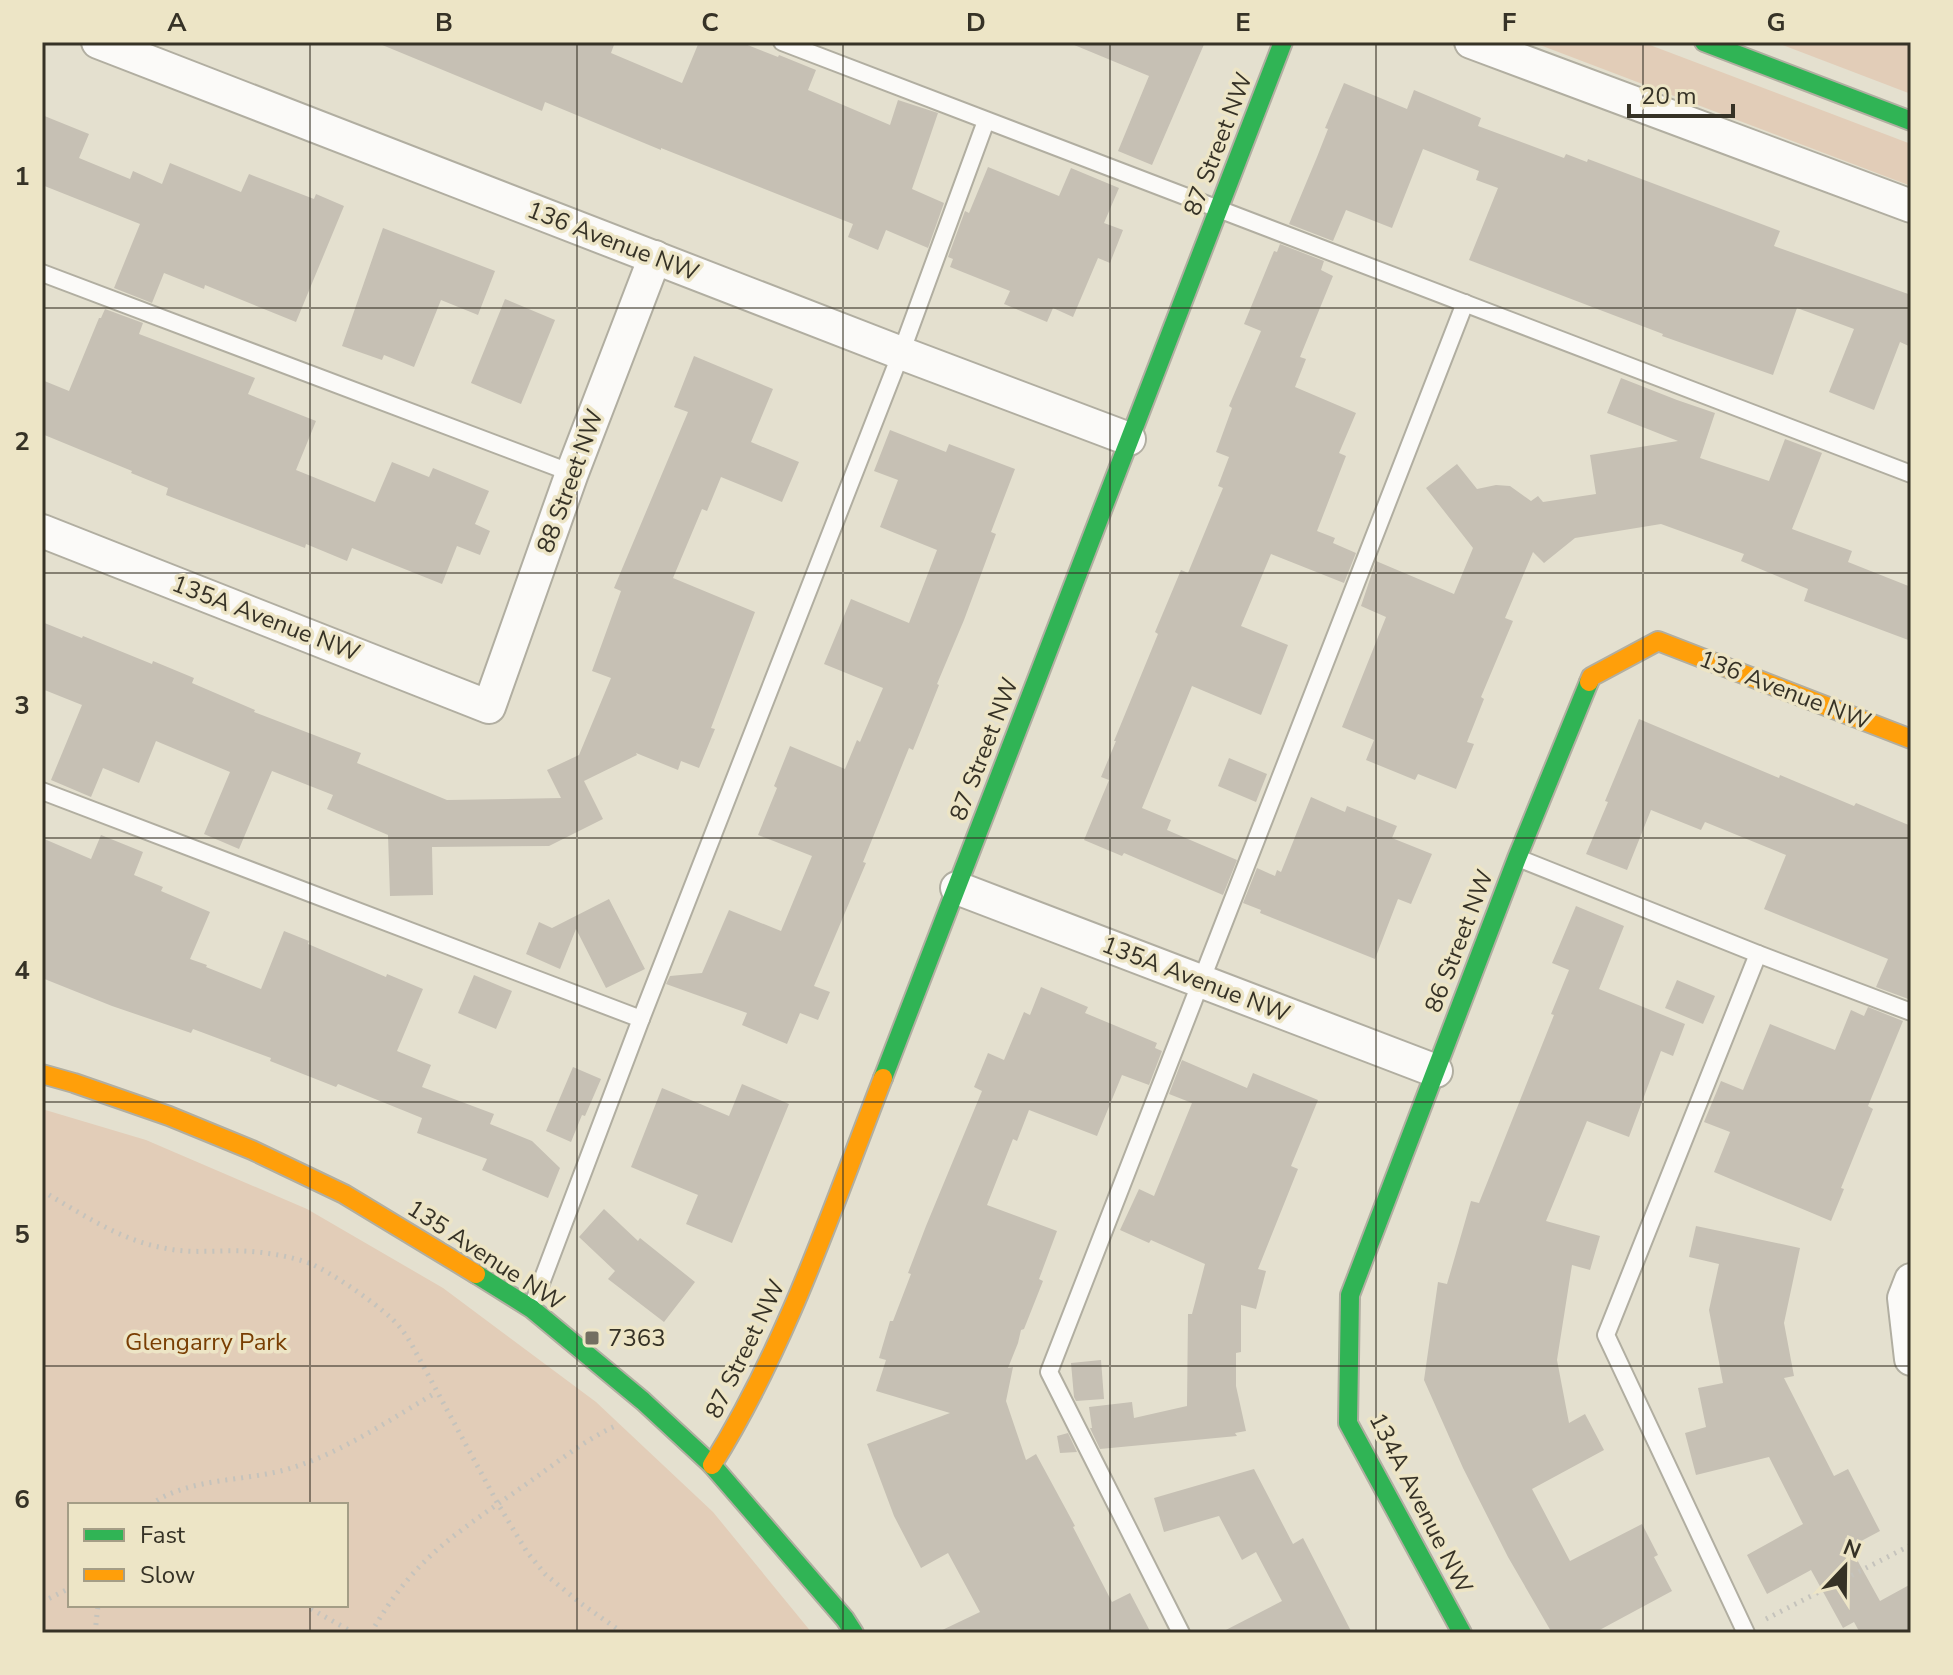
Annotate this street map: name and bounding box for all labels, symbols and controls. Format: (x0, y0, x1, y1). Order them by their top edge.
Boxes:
text: A (167, 5, 187, 40)
text: B (435, 5, 453, 40)
text: C (701, 5, 719, 40)
text: D (966, 5, 986, 40)
text: E (1235, 5, 1251, 40)
text: F (1502, 5, 1516, 40)
text: G (1766, 5, 1786, 40)
street label: 87 Street NW (1176, 68, 1260, 220)
scale bar (1629, 68, 1733, 118)
text: 20 m (1641, 80, 1697, 112)
text: 1 (14, 159, 30, 194)
street label: 136 Avenue NW (523, 194, 703, 288)
street label: 88 Street NW (529, 405, 611, 557)
text: 2 (14, 424, 30, 459)
street label: 135A Avenue NW (167, 567, 365, 669)
street label: 136 Avenue NW (1695, 643, 1875, 737)
street label: 87 Street NW (942, 673, 1026, 825)
text: 3 (14, 688, 30, 723)
street label: 86 Street NW (1417, 865, 1501, 1017)
street label: 135A Avenue NW (1097, 928, 1295, 1030)
text: 4 (14, 953, 30, 988)
street label: 135 Avenue NW (401, 1192, 571, 1318)
text: 5 (14, 1217, 30, 1252)
street label: 87 Street NW (698, 1274, 792, 1424)
place label: 7363 (608, 1322, 666, 1354)
park label: Glengarry Park (125, 1326, 288, 1358)
marker: 7363 (583, 1329, 601, 1347)
street label: 134A Avenue NW (1362, 1407, 1480, 1599)
text: 6 (14, 1482, 30, 1517)
legend (68, 1503, 348, 1607)
text: Fast (140, 1519, 186, 1551)
north arrow (1805, 1527, 1885, 1607)
text: N (1839, 1532, 1865, 1566)
text: Slow (140, 1559, 195, 1591)

